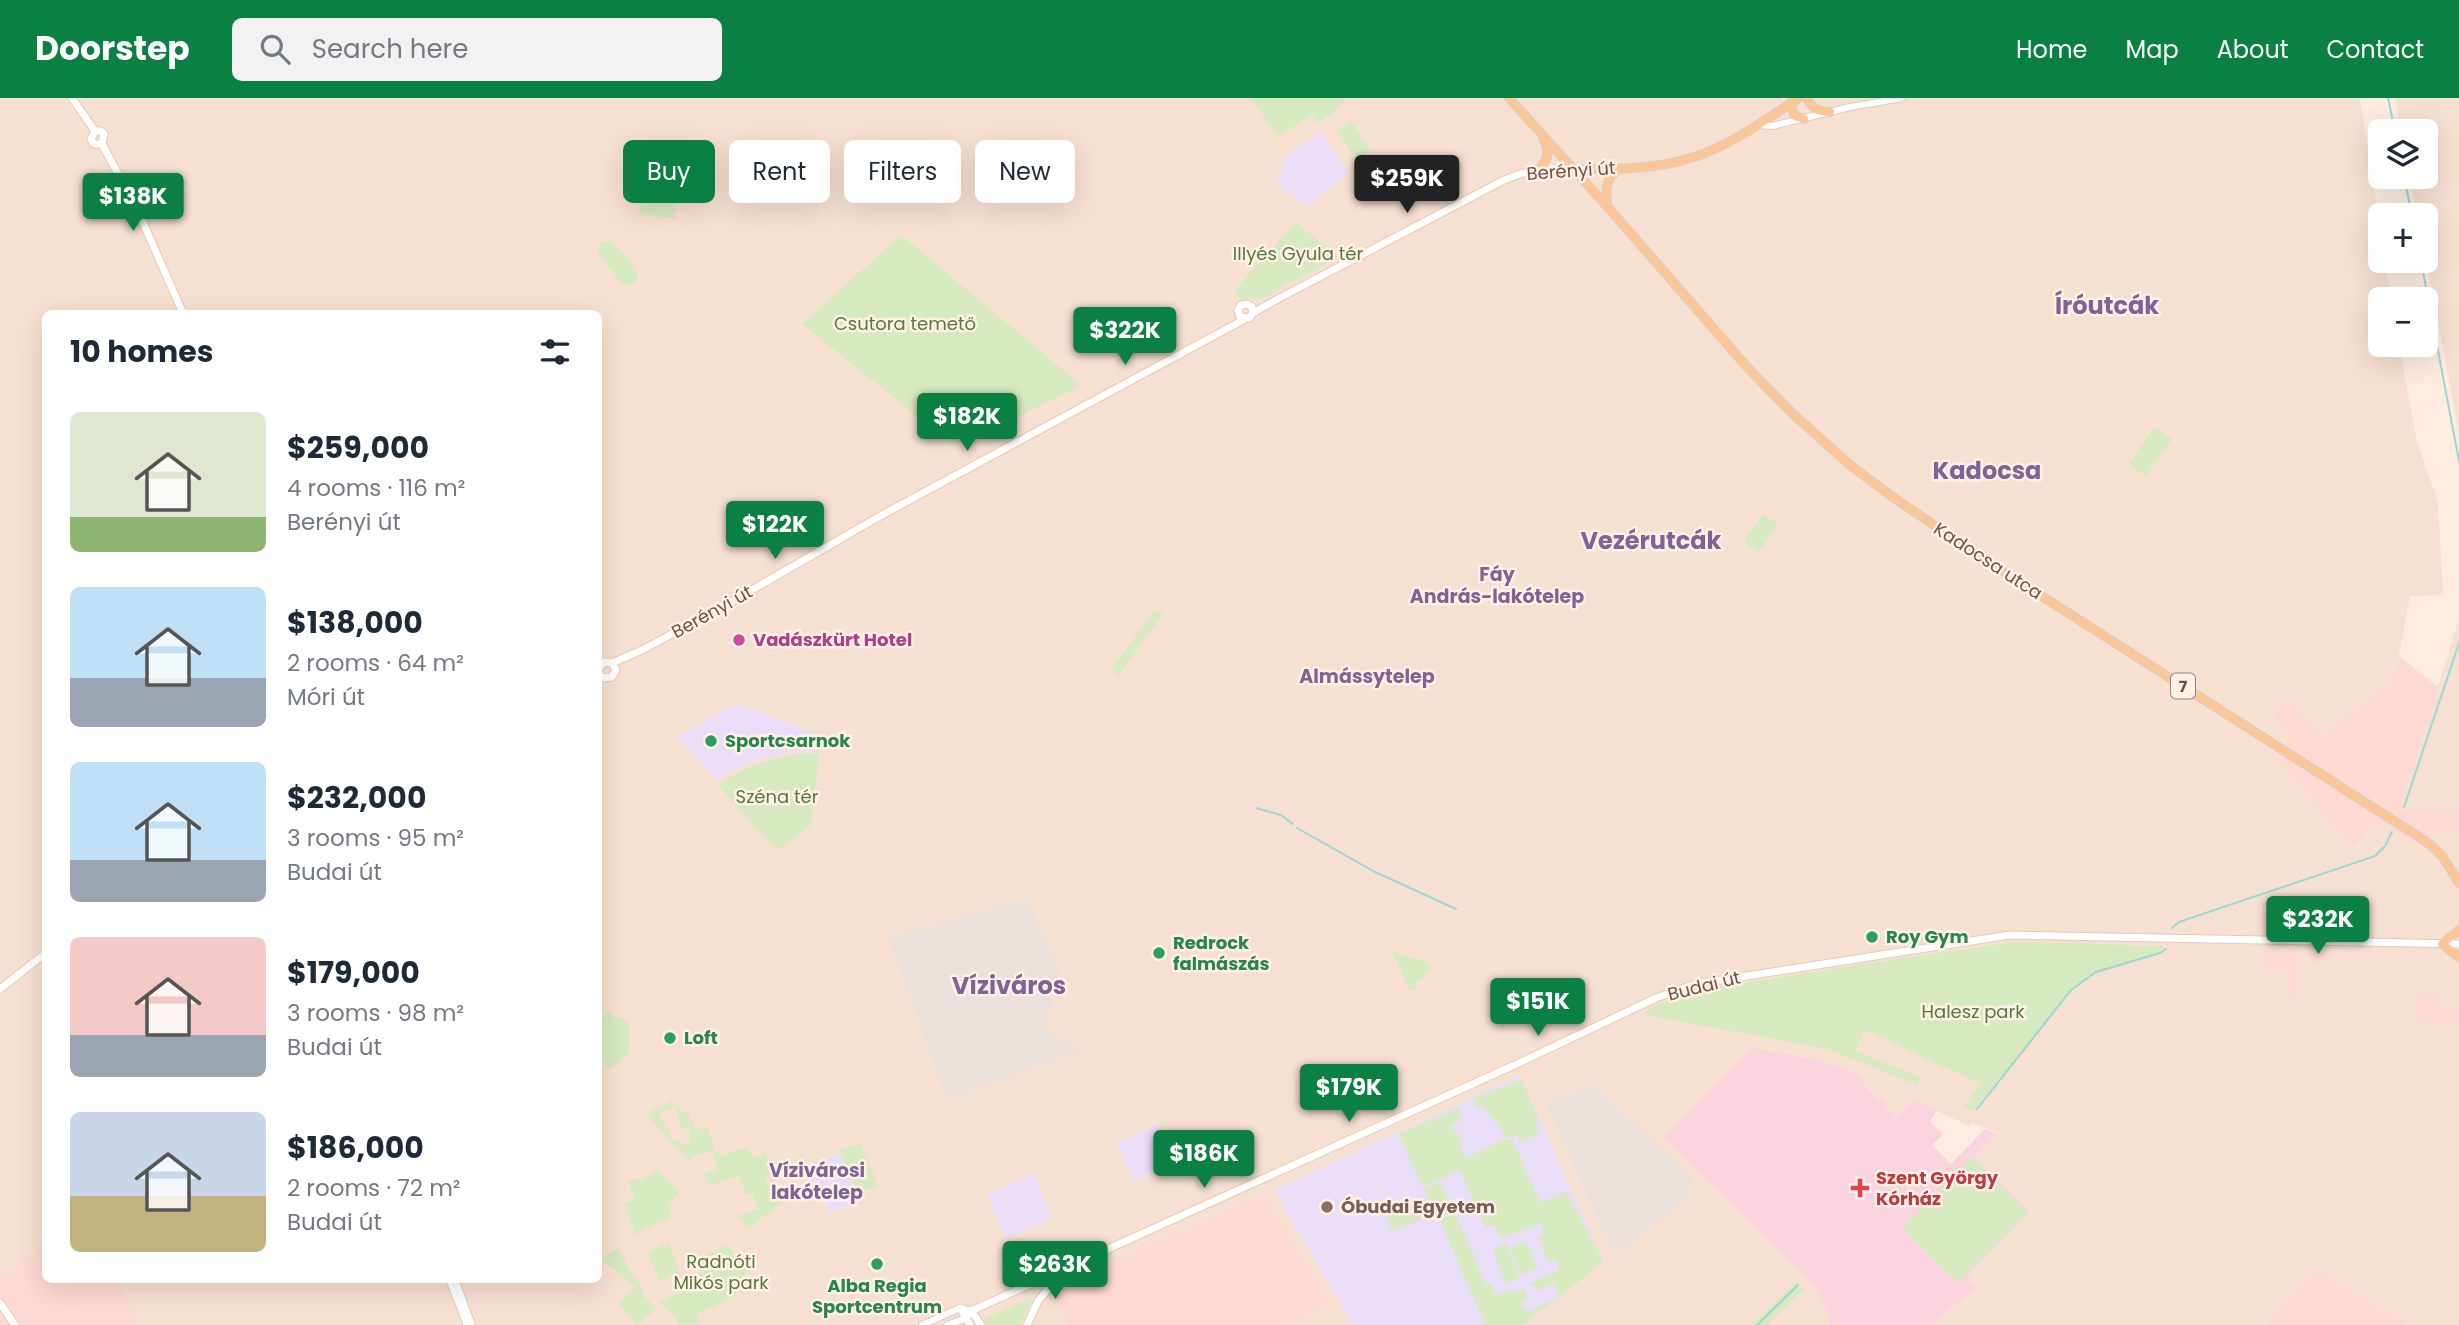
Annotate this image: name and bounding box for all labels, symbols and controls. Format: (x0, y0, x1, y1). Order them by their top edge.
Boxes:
search box (232, 18, 722, 81)
text: Doorstep (35, 25, 190, 72)
icon: search (256, 30, 294, 68)
text: Search here (312, 31, 468, 67)
text: Home (2016, 33, 2088, 66)
text: Map (2126, 33, 2179, 66)
text: About (2217, 33, 2288, 66)
text: Contact (2326, 33, 2424, 66)
map controls (2368, 119, 2438, 357)
button: layers (2368, 119, 2438, 189)
chip: Buy (623, 140, 715, 203)
chip: Rent (729, 140, 830, 203)
chip: Filters (844, 140, 961, 203)
chip: New (975, 140, 1075, 203)
street label: Berényi út (1526, 155, 1616, 186)
pin: $259K (1358, 156, 1456, 215)
text: $259K (1370, 162, 1444, 194)
pin: $138K (84, 174, 182, 233)
text: $138K (99, 180, 167, 212)
button: + (2368, 203, 2438, 273)
park label: Illyés Gyula tér (1233, 241, 1363, 266)
button: − (2368, 287, 2438, 357)
district label: Íróutcák (2055, 289, 2159, 322)
pin: $322K (1076, 308, 1174, 367)
park label: Csutora temető (834, 311, 976, 336)
text: $322K (1089, 314, 1161, 346)
text: 10 homes (70, 330, 214, 373)
icon: filters (536, 333, 574, 371)
pin: $182K (918, 394, 1016, 453)
text: $182K (933, 400, 1001, 432)
text: $259,000 (287, 426, 429, 469)
icon: home (126, 440, 210, 524)
district label: Kadocsa (1933, 454, 2041, 487)
text: 4 rooms · 116 m² (287, 472, 465, 504)
pin: $122K (726, 502, 824, 561)
text: Berényi út (287, 506, 401, 538)
text: $122K (742, 508, 808, 540)
street label: Kadocsa utca (1929, 516, 2048, 605)
district label: Vezérutcák (1581, 524, 1722, 557)
district label: Fáy András-lakótelep (1410, 561, 1584, 610)
street label: Berényi út (667, 579, 757, 644)
text: $138,000 (287, 601, 423, 644)
icon: home (126, 615, 210, 699)
place label: Vadászkürt Hotel (753, 627, 912, 652)
marker: Vadászkürt Hotel (731, 632, 747, 648)
text: 2 rooms · 64 m² (287, 647, 464, 679)
district label: Almássytelep (1299, 663, 1435, 690)
road number: 7 (2171, 674, 2195, 698)
text: Móri út (287, 681, 365, 713)
place label: Sportcsarnok (725, 728, 851, 753)
marker: Sportcsarnok (703, 733, 719, 749)
text: $232,000 (287, 776, 426, 819)
park label: Széna tér (736, 784, 819, 809)
icon: home (126, 790, 210, 874)
text: 3 rooms · 95 m² (287, 822, 464, 854)
text: Budai út (287, 856, 382, 888)
pin: $232K (2269, 896, 2367, 956)
text: $232K (2282, 903, 2354, 935)
place label: Roy Gym (1886, 924, 1969, 949)
marker: Roy Gym (1864, 929, 1880, 945)
place label: Redrock falmászás (1173, 930, 1270, 976)
marker: Redrock falmászás (1151, 945, 1167, 961)
text: $179,000 (287, 951, 420, 994)
street label: Budai út (1665, 964, 1743, 1007)
icon: home (126, 965, 210, 1049)
district label: Víziváros (952, 969, 1066, 1002)
pin: $151K (1489, 978, 1587, 1038)
text: $151K (1506, 985, 1570, 1017)
text: 3 rooms · 98 m² (287, 997, 464, 1029)
park label: Halesz park (1922, 999, 2025, 1024)
place label: Loft (684, 1025, 718, 1050)
marker: Loft (662, 1030, 678, 1046)
text: Budai út (287, 1031, 382, 1063)
pin: $179K (1300, 1065, 1398, 1124)
text: $179K (1316, 1071, 1382, 1103)
text: $186,000 (287, 1126, 424, 1169)
pin: $186K (1155, 1130, 1253, 1190)
text: $186K (1169, 1137, 1239, 1169)
icon: home (126, 1140, 210, 1224)
district label: Vízivárosi lakótelep (769, 1157, 865, 1206)
place label: Szent György Kórház (1876, 1165, 1999, 1211)
text: 2 rooms · 72 m² (287, 1172, 460, 1204)
marker: Szent György Kórház (1850, 1178, 1870, 1198)
place label: Óbudai Egyetem (1341, 1194, 1495, 1219)
marker: Óbudai Egyetem (1319, 1199, 1335, 1215)
text: Budai út (287, 1206, 382, 1238)
pin: $263K (1006, 1242, 1104, 1301)
text: $263K (1019, 1248, 1091, 1280)
park label: Radnóti Mikós park (673, 1249, 769, 1295)
marker: Alba Regia Sportcentrum (869, 1256, 885, 1272)
place label: Alba Regia Sportcentrum (812, 1273, 942, 1319)

